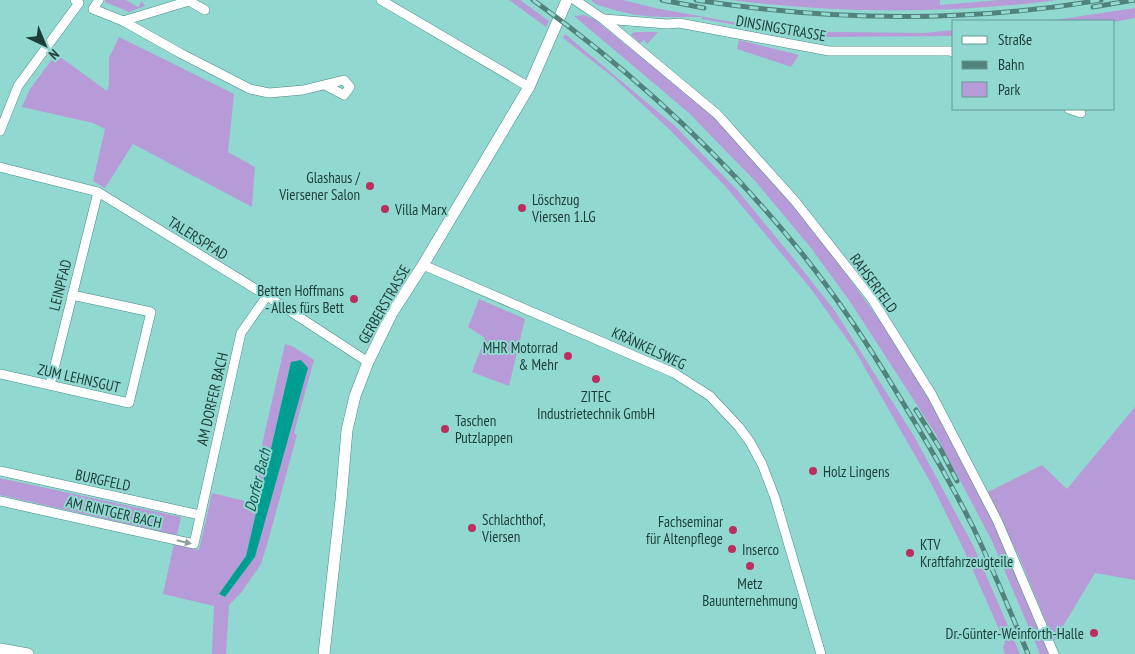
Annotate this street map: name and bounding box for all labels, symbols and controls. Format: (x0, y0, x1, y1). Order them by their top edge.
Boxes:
street label: DINSINGSTRASSE (734, 11, 828, 45)
north arrow (20, 20, 70, 70)
legend (952, 20, 1115, 110)
text: Straße (998, 30, 1032, 49)
text: N (45, 45, 63, 63)
text: Bahn (998, 55, 1024, 74)
text: Park (998, 80, 1020, 99)
place label: Glashaus / Viersener Salon (278, 168, 361, 204)
marker: Glashaus / Viersener Salon (364, 180, 376, 192)
place label: Löschzug Viersen 1.LG (531, 190, 596, 226)
place label: Villa Marx (394, 200, 447, 219)
marker: Löschzug Viersen 1.LG (516, 202, 528, 214)
marker: Villa Marx (379, 203, 391, 215)
street label: TALERSPFAD (164, 212, 232, 264)
street label: RAHSERFELD (846, 250, 902, 317)
street label: LEINPFAD (44, 257, 76, 313)
street label: GERBERSTRASSE (354, 261, 414, 347)
place label: Betten Hoffmans - Alles fürs Bett (257, 281, 344, 317)
marker: Betten Hoffmans - Alles fürs Bett (348, 293, 360, 305)
street label: KRÄNKELSWEG (609, 323, 689, 373)
place label: MHR Motorrad & Mehr (483, 338, 559, 374)
marker: MHR Motorrad & Mehr (562, 350, 574, 362)
street label: AM DORFER BACH (192, 351, 232, 447)
street label: ZUM LEHNSGUT (36, 359, 122, 397)
marker: ZITEC Industrietechnik GmbH (590, 373, 602, 385)
place label: ZITEC Industrietechnik GmbH (537, 387, 655, 423)
place label: Taschen Putzlappen (455, 411, 513, 447)
marker: Taschen Putzlappen (439, 423, 451, 435)
water label: Dorfer Bach (239, 445, 275, 514)
place label: Holz Lingens (823, 462, 890, 481)
street label: BURGFELD (74, 465, 132, 495)
marker: Holz Lingens (807, 465, 819, 477)
street label: AM RINTGER BACH (64, 492, 164, 532)
place label: Schlachthof, Viersen (481, 510, 546, 546)
place label: Fachseminar für Altenpflege (646, 512, 724, 548)
marker: Schlachthof, Viersen (466, 522, 478, 534)
marker: Fachseminar für Altenpflege (727, 524, 739, 536)
place label: KTV Kraftfahrzeugteile (920, 535, 1013, 571)
one-way arrow (177, 538, 192, 546)
place label: Inserco (742, 540, 779, 559)
marker: Inserco (726, 543, 738, 555)
marker: KTV Kraftfahrzeugteile (904, 547, 916, 559)
marker: Metz Bauunternehmung (744, 560, 756, 572)
place label: Metz Bauunternehmung (702, 574, 798, 610)
place label: Dr.-Günter-Weinforth-Halle (946, 624, 1084, 643)
marker: Dr.-Günter-Weinforth-Halle (1088, 627, 1100, 639)

